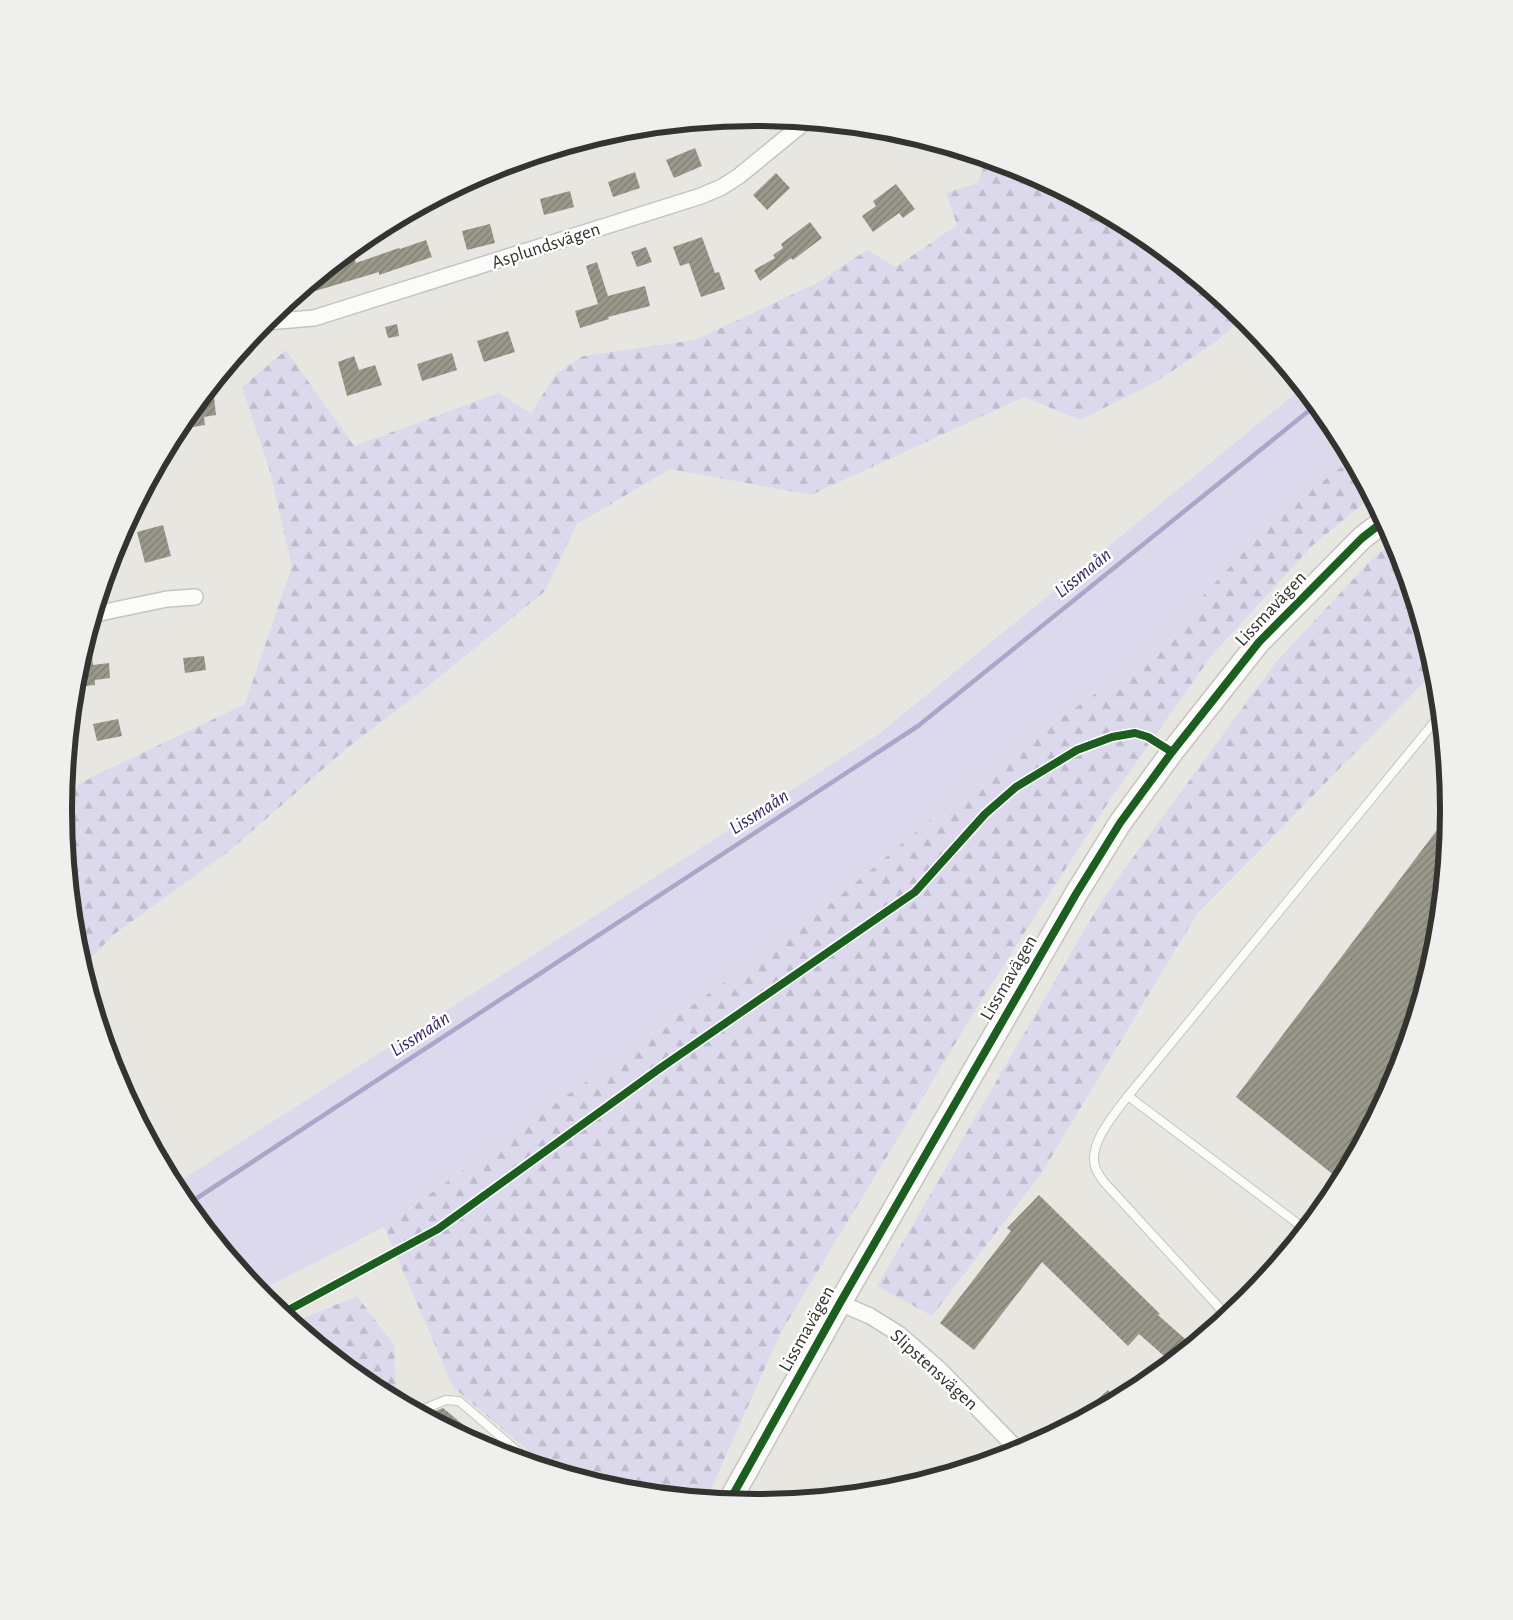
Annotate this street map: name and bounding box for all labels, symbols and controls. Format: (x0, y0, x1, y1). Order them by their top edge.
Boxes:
street label: Asplundsvägen (489, 220, 603, 272)
water label: Lissmaån (1051, 544, 1115, 602)
street label: Lissmavägen (1232, 568, 1310, 650)
water label: Lissmaån (726, 786, 792, 838)
street label: Lissmavägen (977, 932, 1041, 1024)
water label: Lissmaån (387, 1008, 453, 1060)
street label: Lissmavägen (776, 1283, 838, 1375)
street label: Slipstensvägen (887, 1326, 981, 1414)

